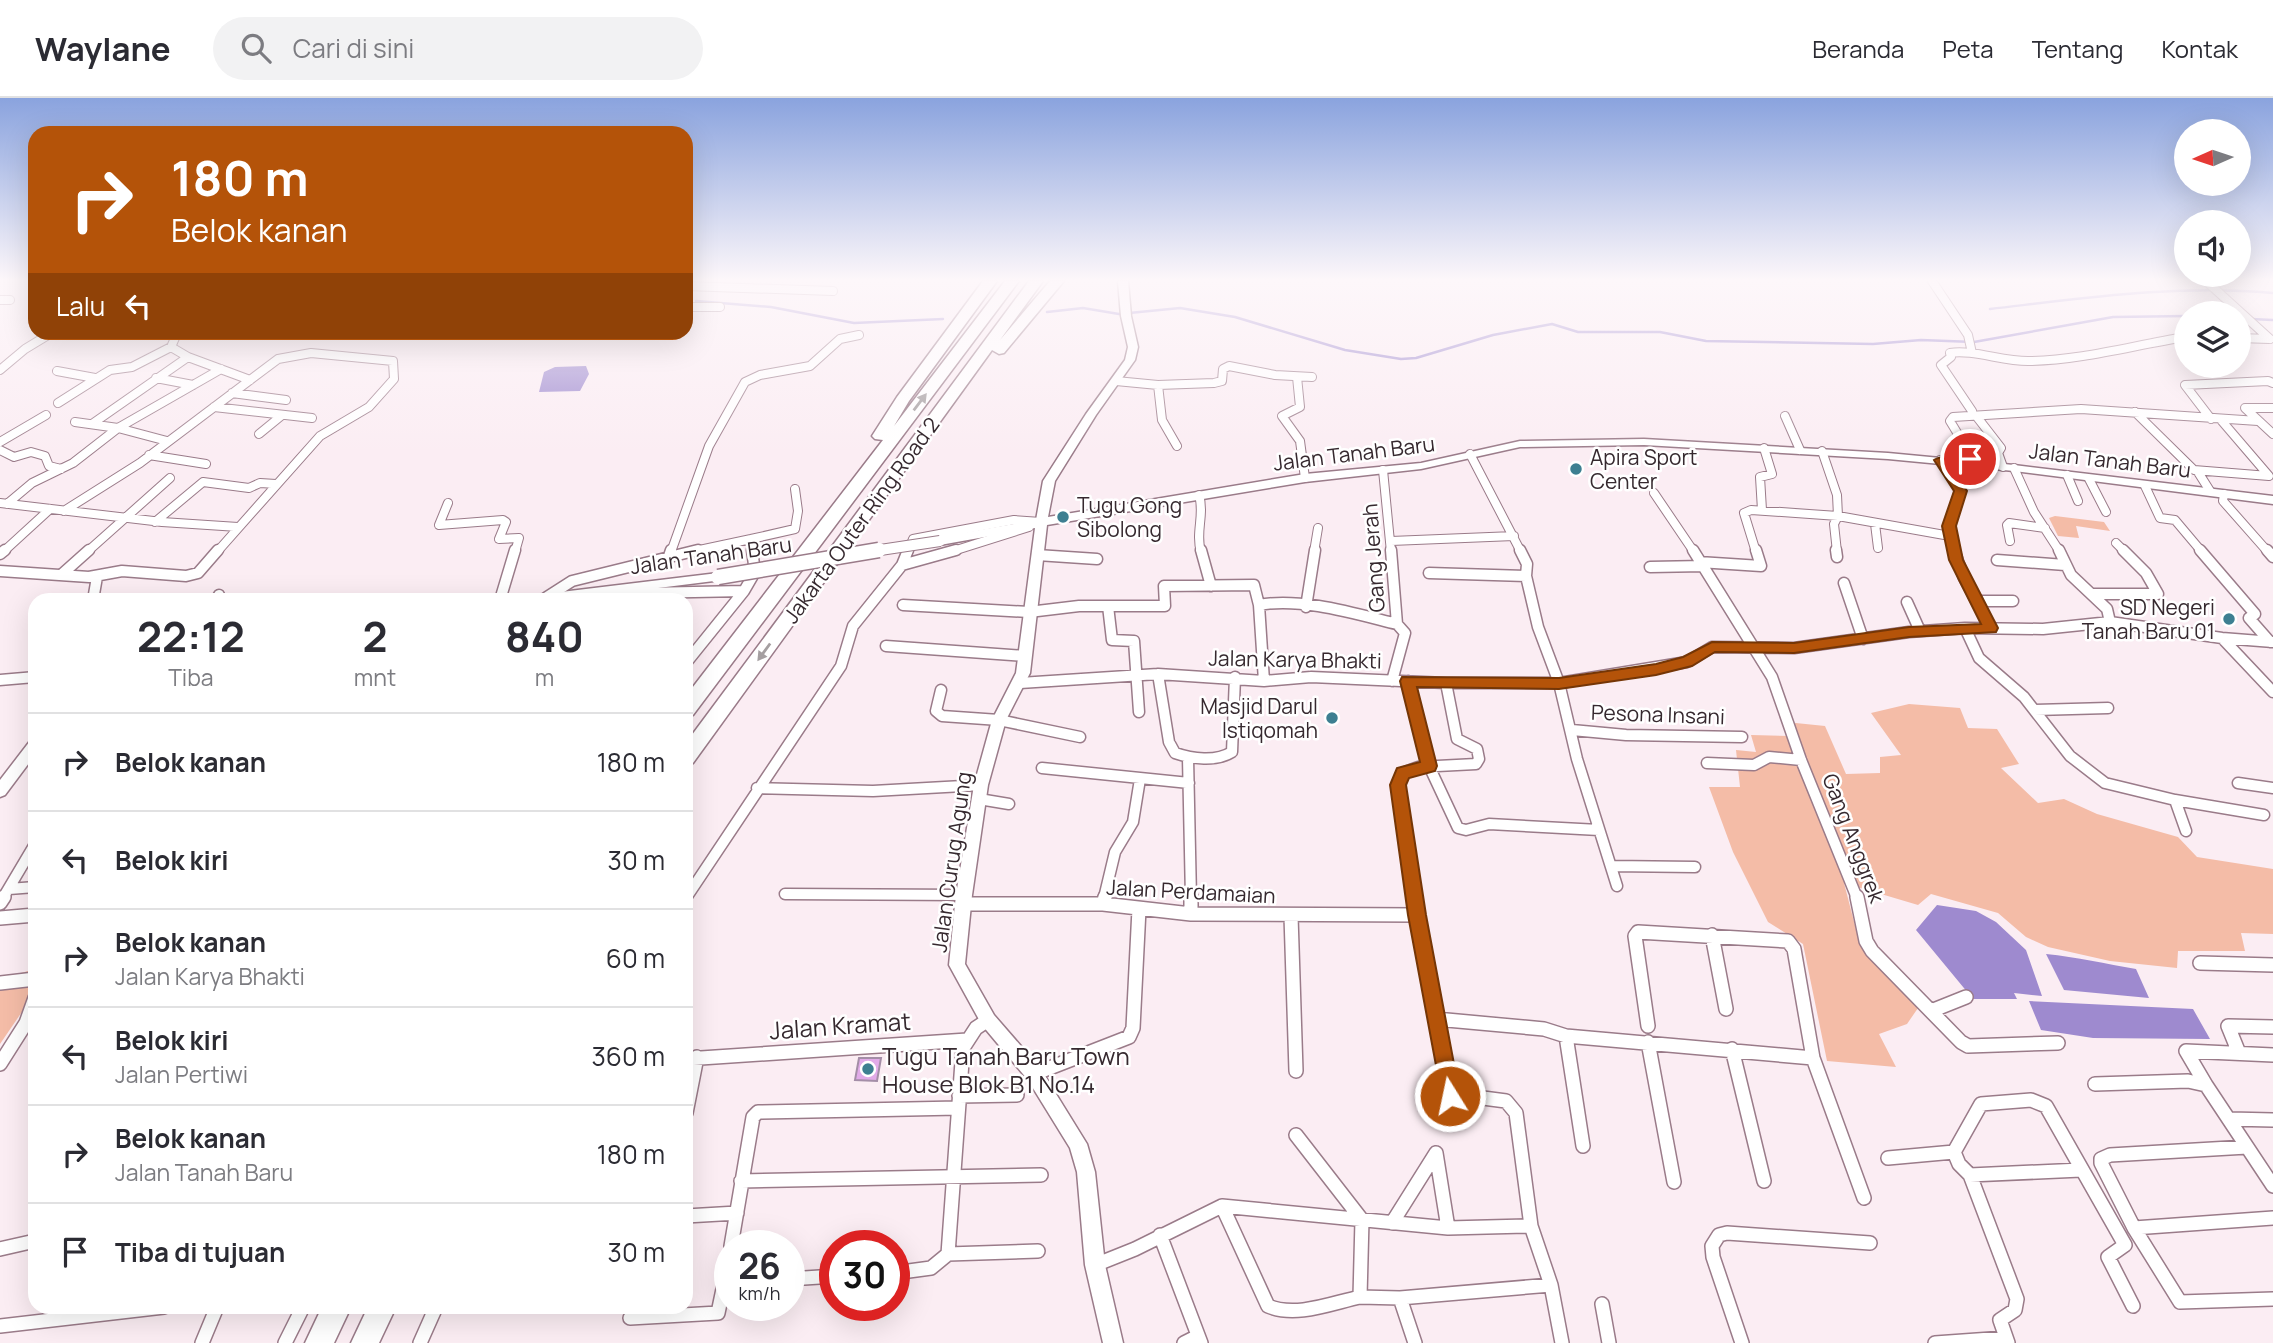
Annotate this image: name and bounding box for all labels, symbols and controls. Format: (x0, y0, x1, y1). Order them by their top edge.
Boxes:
search box (213, 17, 703, 80)
text: Waylane (35, 26, 171, 71)
icon: search (237, 29, 275, 67)
text: Cari di sini (293, 30, 414, 66)
text: Beranda (1812, 32, 1904, 65)
text: Peta (1942, 32, 1994, 65)
text: Tentang (2032, 32, 2123, 65)
text: Kontak (2161, 32, 2238, 65)
north arrow (2174, 119, 2250, 196)
map controls (2174, 119, 2251, 378)
text: 180 m (171, 144, 309, 211)
icon: right (56, 154, 147, 245)
text: Belok kanan (171, 208, 347, 252)
button: sound (2174, 210, 2251, 287)
icon: left (119, 287, 157, 325)
text: Lalu (56, 288, 105, 324)
button: layers (2174, 301, 2251, 378)
one-way arrow (913, 392, 927, 411)
street label: Jakarta Outer Ring Road 2 (777, 411, 945, 629)
street label: Jalan Tanah Baru (1272, 429, 1436, 477)
pin (1940, 429, 2000, 489)
street label: Jalan Tanah Baru (2028, 436, 2192, 484)
icon: arrive (1951, 440, 1989, 478)
place label: Apira Sport Center (1590, 443, 1697, 495)
marker: Apira Sport Center (1568, 461, 1584, 477)
place label: Tugu Gong Sibolong (1077, 491, 1182, 543)
street label: Gang Jerah (1355, 503, 1391, 613)
marker: Tugu Gong Sibolong (1055, 509, 1071, 525)
street label: Jalan Tanah Baru (628, 530, 794, 580)
place label: SD Negeri Tanah Baru 01 (2082, 593, 2215, 645)
text: 22:12 (137, 607, 245, 665)
text: 2 (362, 607, 387, 665)
text: 840 (505, 607, 584, 665)
marker: SD Negeri Tanah Baru 01 (2221, 611, 2237, 627)
one-way arrow (757, 643, 771, 661)
street label: Jalan Karya Bhakti (1208, 643, 1382, 675)
text: Tiba (168, 661, 214, 693)
text: mnt (354, 661, 396, 693)
text: m (535, 661, 554, 693)
place label: Masjid Darul Istiqomah (1200, 692, 1318, 744)
street label: Pesona Insani (1590, 698, 1726, 730)
marker: Masjid Darul Istiqomah (1324, 710, 1340, 726)
icon: right (56, 743, 94, 781)
text: Belok kanan (115, 744, 266, 780)
text: 180 m (597, 744, 665, 780)
street label: Gang Anggrek (1817, 769, 1892, 907)
street label: Jalan Curug Agung (924, 770, 978, 954)
icon: left (56, 841, 94, 879)
text: Belok kiri (115, 842, 229, 878)
text: 30 m (608, 842, 665, 878)
street label: Jalan Perdamaian (1106, 873, 1276, 909)
text: Belok kanan (115, 924, 266, 960)
icon: right (56, 939, 94, 977)
text: 60 m (606, 940, 665, 976)
text: Jalan Karya Bhakti (115, 960, 305, 992)
street label: Jalan Kramat (768, 1004, 912, 1046)
text: Belok kiri (115, 1022, 229, 1058)
icon: left (56, 1037, 94, 1075)
text: 360 m (591, 1038, 665, 1074)
place label: Tugu Tanah Baru Town House Blok B1 No.14 (882, 1039, 1130, 1100)
text: Jalan Pertiwi (115, 1058, 248, 1090)
position arrow (1413, 1059, 1487, 1133)
marker: Tugu Tanah Baru Town House Blok B1 No.14 (860, 1061, 876, 1077)
text: Belok kanan (115, 1120, 266, 1156)
icon: right (56, 1135, 94, 1173)
text: 180 m (597, 1136, 665, 1172)
text: Jalan Tanah Baru (115, 1156, 293, 1188)
speed limit sign: 30 (819, 1230, 910, 1321)
icon: arrive (56, 1233, 94, 1271)
text: Tiba di tujuan (115, 1234, 285, 1270)
text: 30 m (608, 1234, 665, 1270)
text: 26 (738, 1242, 781, 1290)
text: km/h (739, 1281, 780, 1305)

